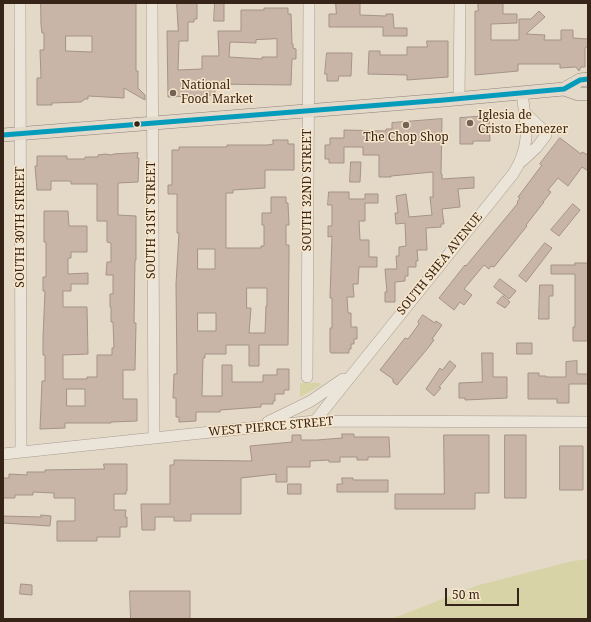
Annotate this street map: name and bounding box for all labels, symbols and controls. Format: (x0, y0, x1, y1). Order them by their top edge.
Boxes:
place label: National Food Market (181, 79, 253, 107)
marker: National Food Market (168, 88, 178, 98)
place label: Iglesia de Cristo Ebenezer (478, 109, 568, 137)
marker: Iglesia de Cristo Ebenezer (465, 118, 475, 128)
unlabelled marker (132, 119, 142, 129)
marker: The Chop Shop (401, 120, 411, 130)
street label: SOUTH 32ND STREET (301, 129, 315, 251)
place label: The Chop Shop (363, 131, 449, 145)
street label: SOUTH 31ST STREET (145, 161, 159, 279)
street label: SOUTH 30TH STREET (14, 166, 28, 288)
street label: SOUTH SHEA AVENUE (394, 210, 486, 318)
street label: WEST PIERCE STREET (208, 414, 334, 440)
scale bar (447, 580, 521, 606)
text: 50 m (452, 586, 480, 603)

